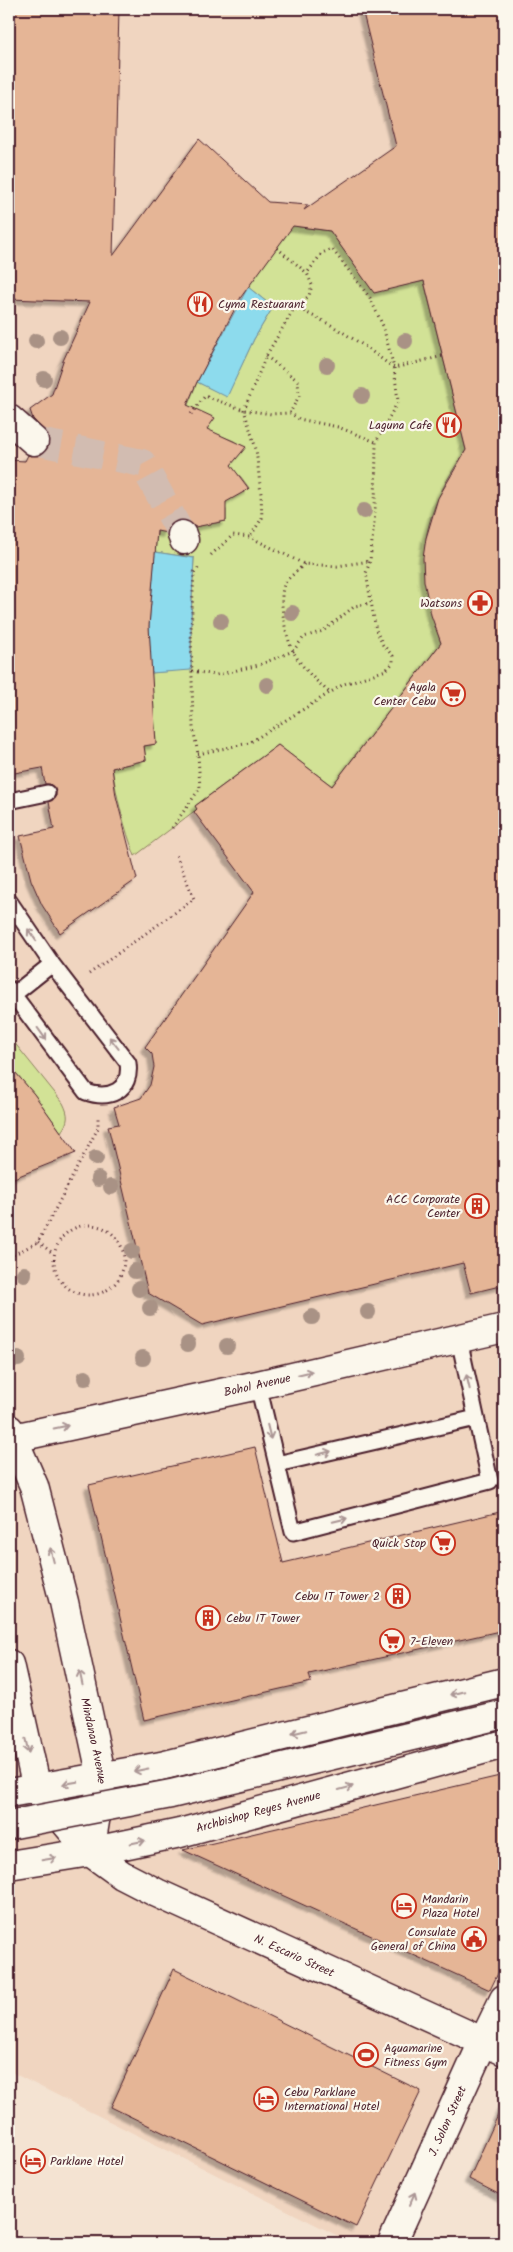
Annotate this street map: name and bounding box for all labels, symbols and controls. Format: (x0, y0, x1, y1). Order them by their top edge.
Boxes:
restaurant icon: Cyma Restuarant (187, 291, 213, 317)
place label: Cyma Restuarant (218, 295, 305, 314)
restaurant icon: Laguna Cafe (436, 412, 462, 438)
place label: Laguna Cafe (369, 416, 433, 435)
pharmacy icon: Watsons (467, 590, 493, 616)
place label: Watsons (420, 594, 462, 613)
place label: Ayala Center Cebu (374, 678, 436, 711)
supermarket icon: Ayala Center Cebu (440, 681, 466, 707)
one-way arrow (27, 928, 37, 942)
one-way arrow (37, 1027, 47, 1041)
one-way arrow (108, 1037, 119, 1050)
place label: ACC Corporate Center (386, 1190, 461, 1223)
building icon: ACC Corporate Center (464, 1193, 490, 1219)
one-way arrow (296, 1368, 312, 1377)
street label: Bohol Avenue (222, 1369, 293, 1402)
one-way arrow (463, 1375, 472, 1391)
one-way arrow (52, 1422, 68, 1431)
one-way arrow (265, 1424, 274, 1440)
one-way arrow (316, 1448, 332, 1457)
one-way arrow (332, 1514, 348, 1524)
supermarket icon: Quick Stop (430, 1530, 456, 1556)
place label: Quick Stop (372, 1534, 426, 1553)
one-way arrow (47, 1548, 56, 1564)
building icon: Cebu IT Tower 2 (385, 1583, 411, 1609)
place label: Cebu IT Tower 2 (294, 1587, 380, 1606)
building icon: Cebu IT Tower (195, 1605, 221, 1631)
place label: Cebu IT Tower (226, 1609, 301, 1628)
supermarket icon: 7-Eleven (379, 1628, 405, 1654)
place label: 7-Eleven (410, 1632, 453, 1651)
one-way arrow (76, 1671, 85, 1687)
one-way arrow (449, 1689, 465, 1698)
street label: Mindanao Avenue (75, 1696, 111, 1786)
one-way arrow (292, 1728, 308, 1737)
one-way arrow (23, 1737, 32, 1753)
one-way arrow (134, 1766, 150, 1775)
one-way arrow (62, 1779, 78, 1789)
one-way arrow (337, 1783, 353, 1792)
street label: Archbishop Reyes Avenue (194, 1786, 323, 1838)
one-way arrow (129, 1837, 145, 1846)
one-way arrow (41, 1853, 57, 1863)
place label: Mandarin Plaza Hotel (422, 1890, 479, 1923)
hotel icon: Mandarin Plaza Hotel (391, 1893, 417, 1919)
place label: Consulate General of China (371, 1923, 457, 1956)
public building icon: Consulate General of China (461, 1926, 487, 1952)
street label: N. Escario Street (251, 1929, 338, 1983)
place label: Aquamarine Fitness Gym (384, 2039, 448, 2072)
sports icon: Aquamarine Fitness Gym (353, 2042, 379, 2068)
place label: Cebu Parklane International Hotel (284, 2083, 379, 2116)
street label: J. Solon Street (424, 2083, 472, 2159)
hotel icon: Cebu Parklane International Hotel (253, 2086, 279, 2112)
hotel icon: Parklane Hotel (20, 2148, 46, 2174)
place label: Parklane Hotel (50, 2152, 123, 2171)
one-way arrow (408, 2192, 418, 2207)

